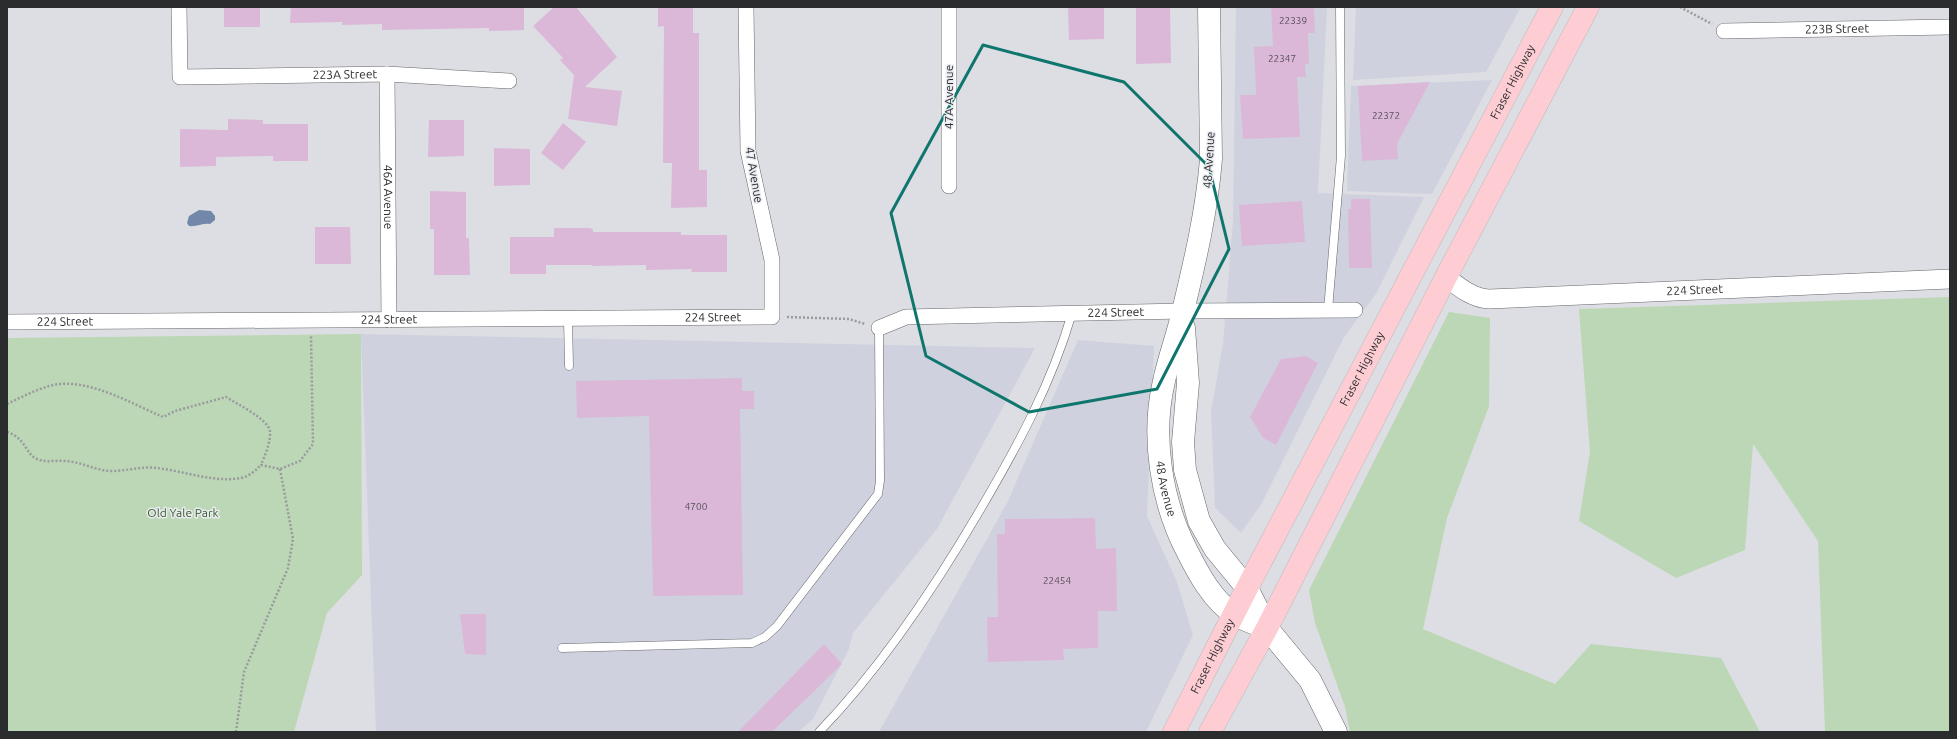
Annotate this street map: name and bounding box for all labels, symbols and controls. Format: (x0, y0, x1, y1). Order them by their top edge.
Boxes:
house number: 22339 (1279, 15, 1307, 26)
street label: 223B Street (1805, 21, 1869, 36)
street label: Fraser Highway (1487, 42, 1537, 121)
house number: 22347 (1268, 53, 1296, 64)
street label: 47A Avenue (942, 65, 955, 129)
street label: 223A Street (313, 67, 378, 81)
house number: 22372 (1372, 110, 1400, 121)
street label: 48 Avenue (1201, 131, 1216, 189)
street label: 47 Avenue (743, 146, 766, 204)
street label: 46A Avenue (382, 165, 395, 229)
street label: 224 Street (1666, 282, 1724, 297)
street label: 224 Street (1087, 305, 1145, 319)
street label: 224 Street (685, 310, 742, 324)
street label: 224 Street (361, 312, 418, 326)
street label: 224 Street (37, 314, 94, 328)
street label: Fraser Highway (1337, 329, 1387, 408)
street label: 48 Avenue (1154, 460, 1179, 518)
house number: 4700 (685, 501, 708, 512)
park label: Old Yale Park (147, 506, 219, 519)
house number: 22454 (1043, 575, 1071, 586)
street label: Fraser Highway (1188, 616, 1236, 696)

